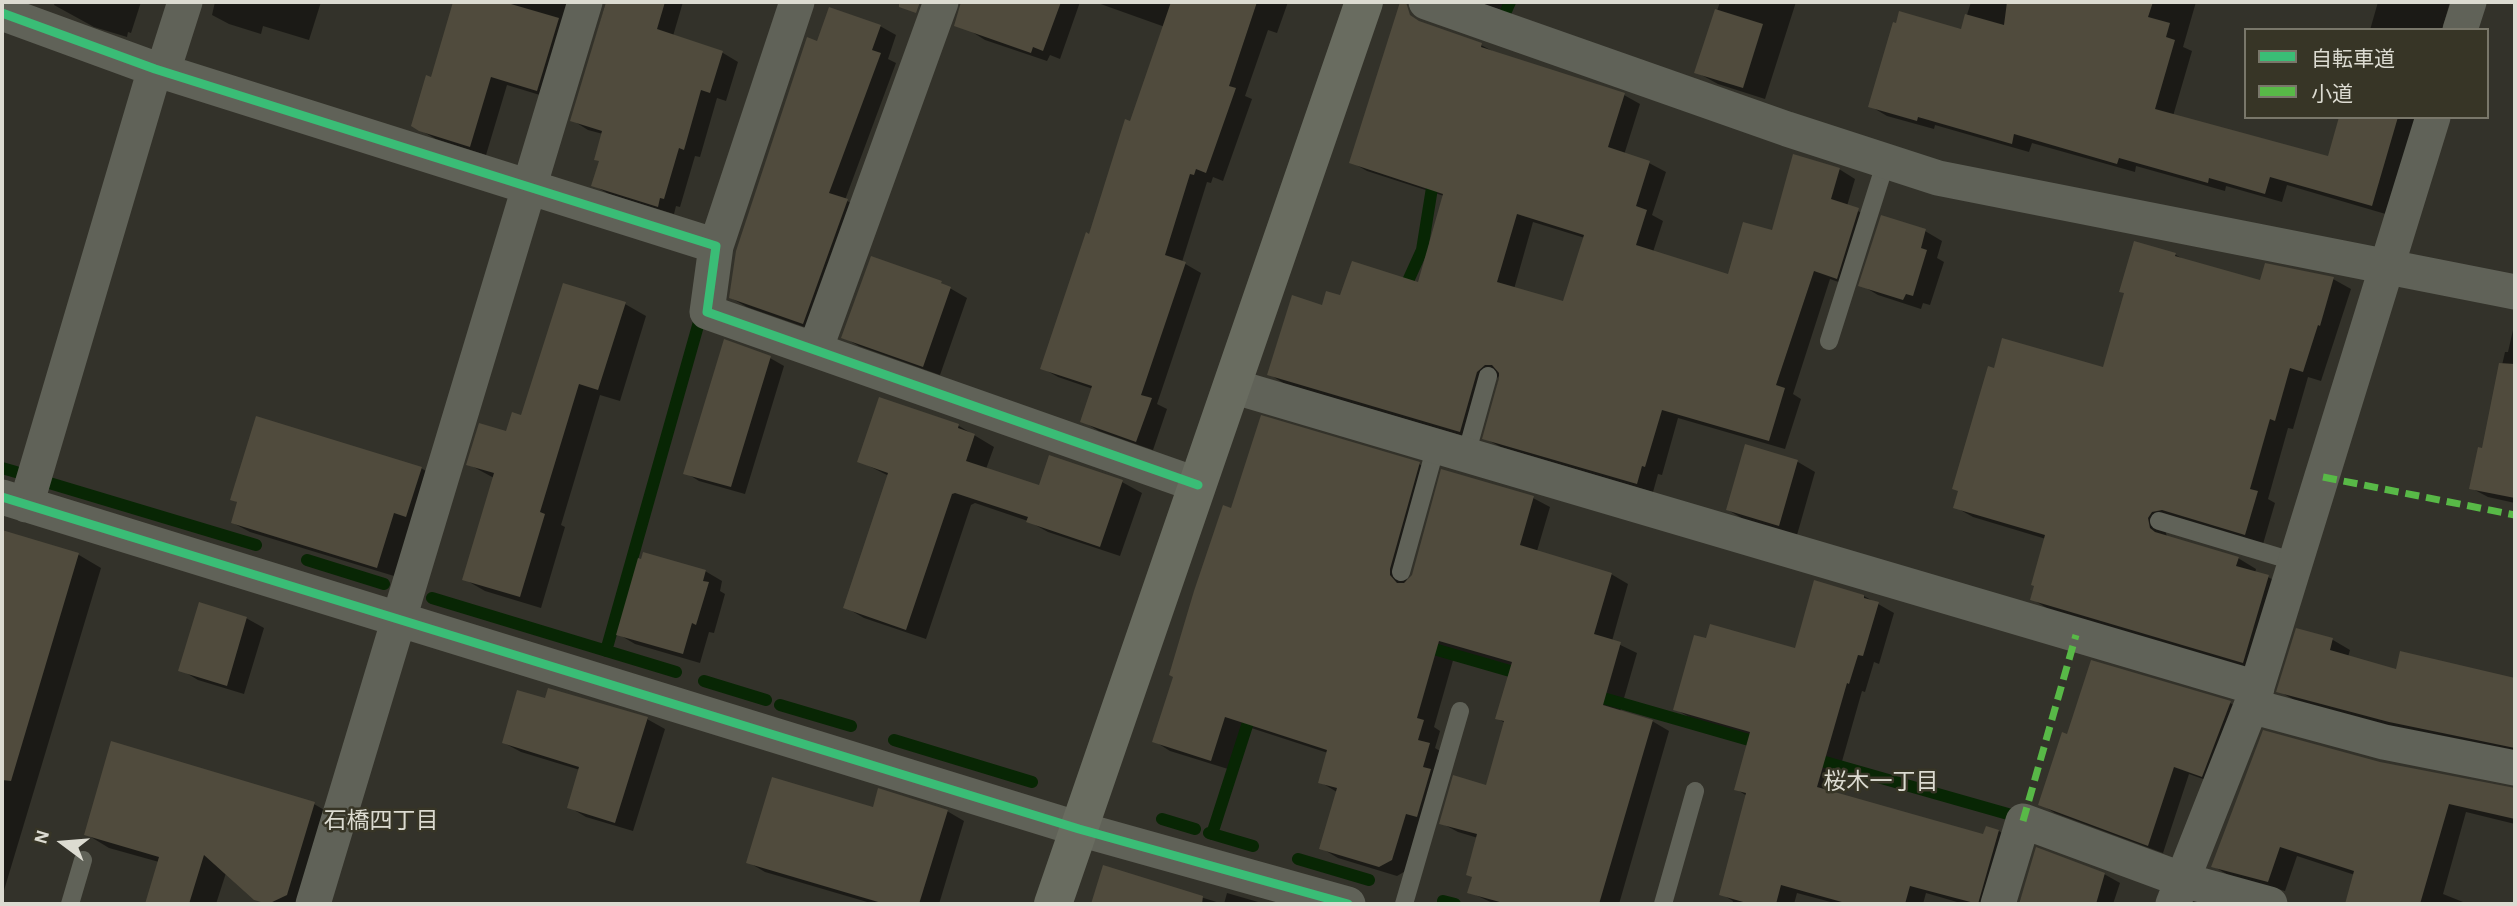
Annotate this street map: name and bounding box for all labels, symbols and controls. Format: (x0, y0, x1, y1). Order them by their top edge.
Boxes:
legend (2244, 28, 2489, 119)
text: 自転車道 (2311, 49, 2395, 70)
text: 小道 (2311, 84, 2353, 105)
district label: 桜木一丁目 (1824, 768, 1938, 796)
district label: 石橋四丁目 (324, 807, 438, 835)
north arrow (28, 808, 98, 878)
text: N (31, 828, 53, 846)

